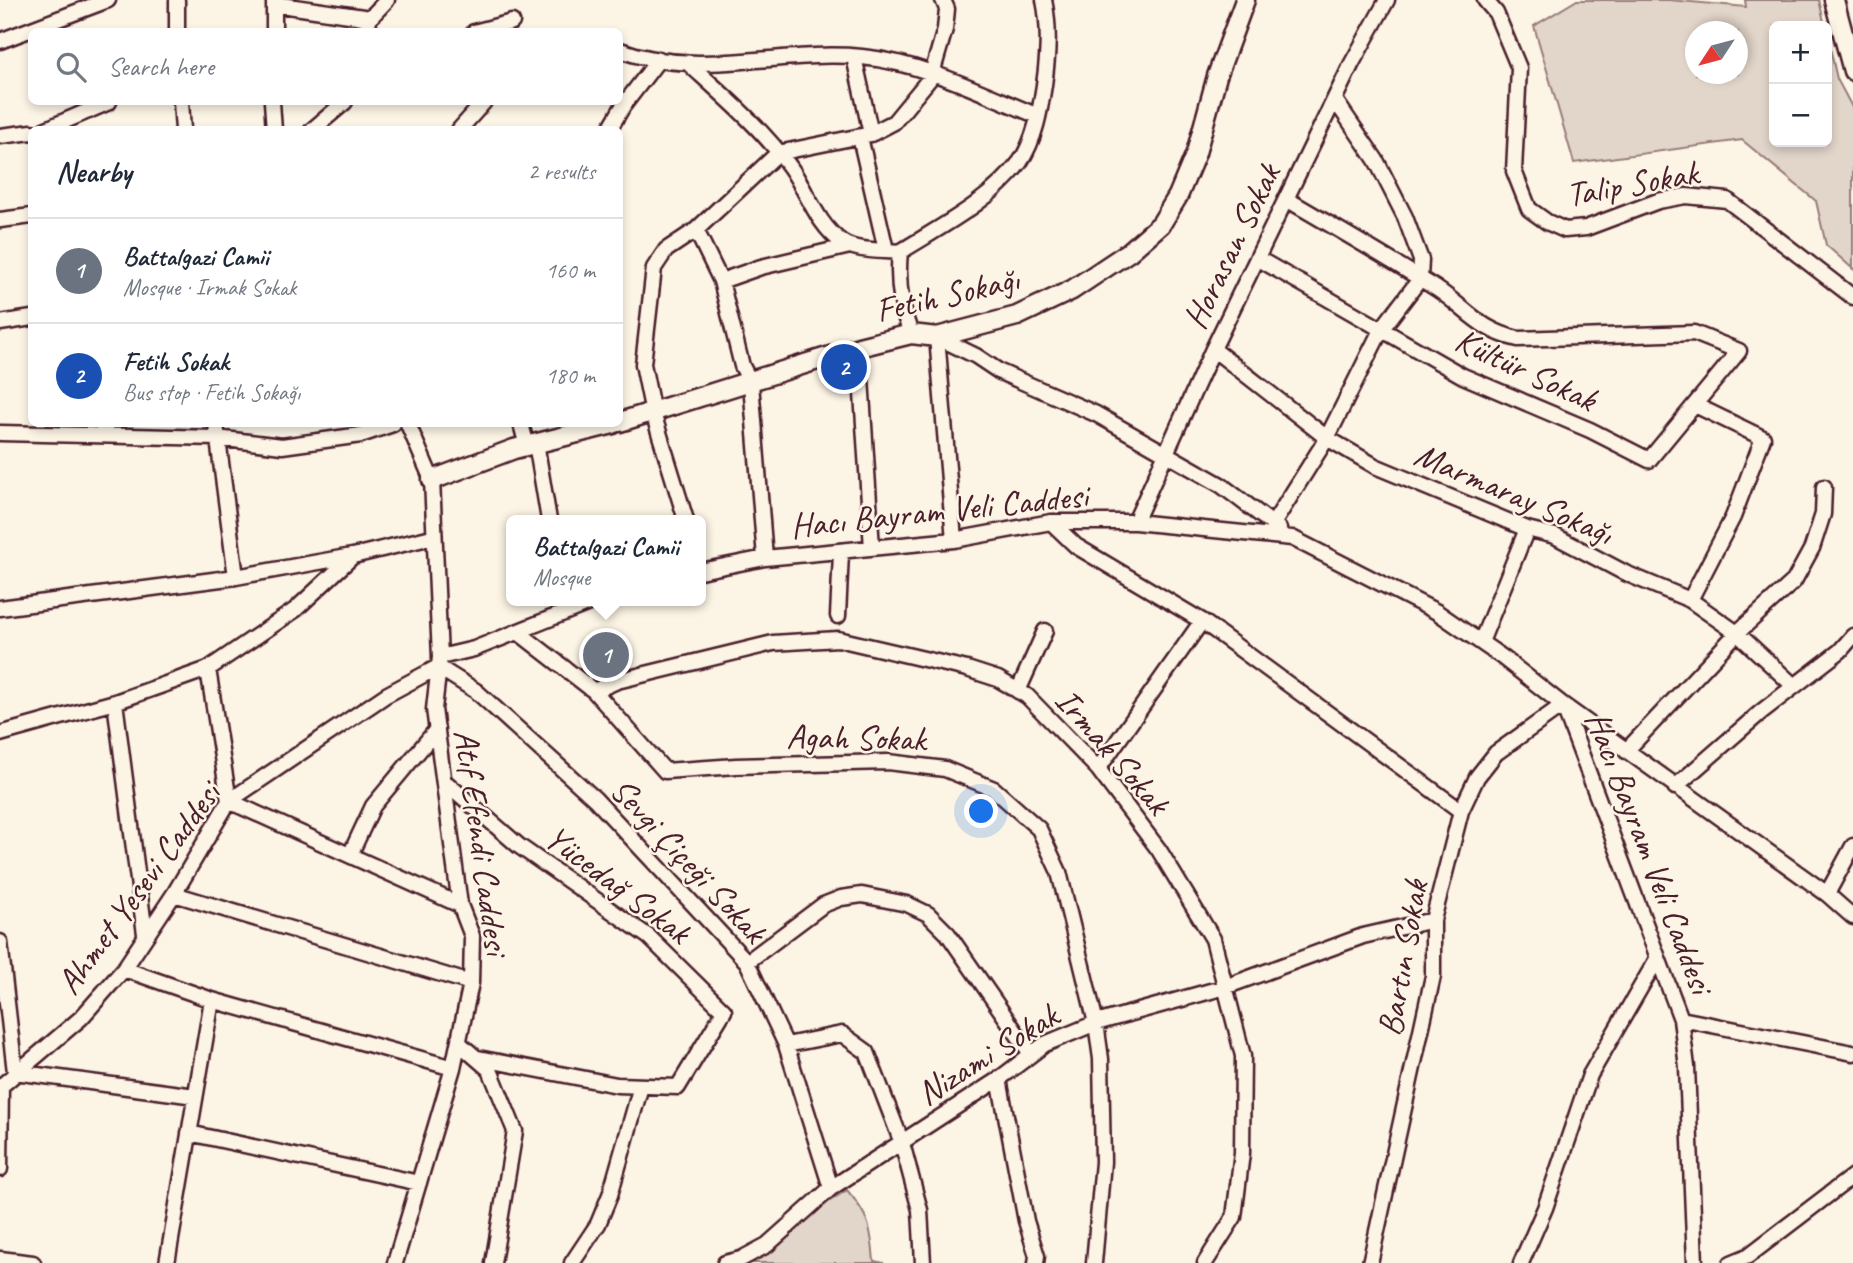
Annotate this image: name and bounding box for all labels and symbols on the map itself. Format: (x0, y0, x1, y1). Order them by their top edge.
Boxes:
north arrow (1685, 21, 1748, 84)
street label: Talip Sokak (1563, 149, 1704, 217)
street label: Horasan Sokak (1172, 154, 1292, 336)
street label: Fetih Sokağı (871, 256, 1025, 333)
street label: Kültür Sokak (1448, 317, 1606, 423)
pin: 2 (821, 341, 867, 393)
street label: Marmaray Sokağı (1408, 432, 1621, 556)
street label: Hacı Bayram Veli Caddesi (788, 472, 1094, 548)
pin: 1 (583, 629, 629, 681)
street label: Irmak Sokak (1045, 679, 1181, 826)
street label: Hacı Bayram Veli Caddesi (1575, 705, 1726, 1004)
street label: Agah Sokak (786, 714, 929, 761)
street label: Atıf Efendi Caddesi (443, 726, 520, 962)
street label: Sevgi Çiçeği Sokak (600, 768, 778, 954)
street label: Ahmet Yesevi Caddesi (46, 770, 233, 1003)
your location (964, 794, 998, 828)
street label: Yücedağ Sokak (536, 815, 702, 955)
street label: Bartın Sokak (1367, 875, 1439, 1039)
street label: Nizami Sokak (908, 992, 1069, 1115)

